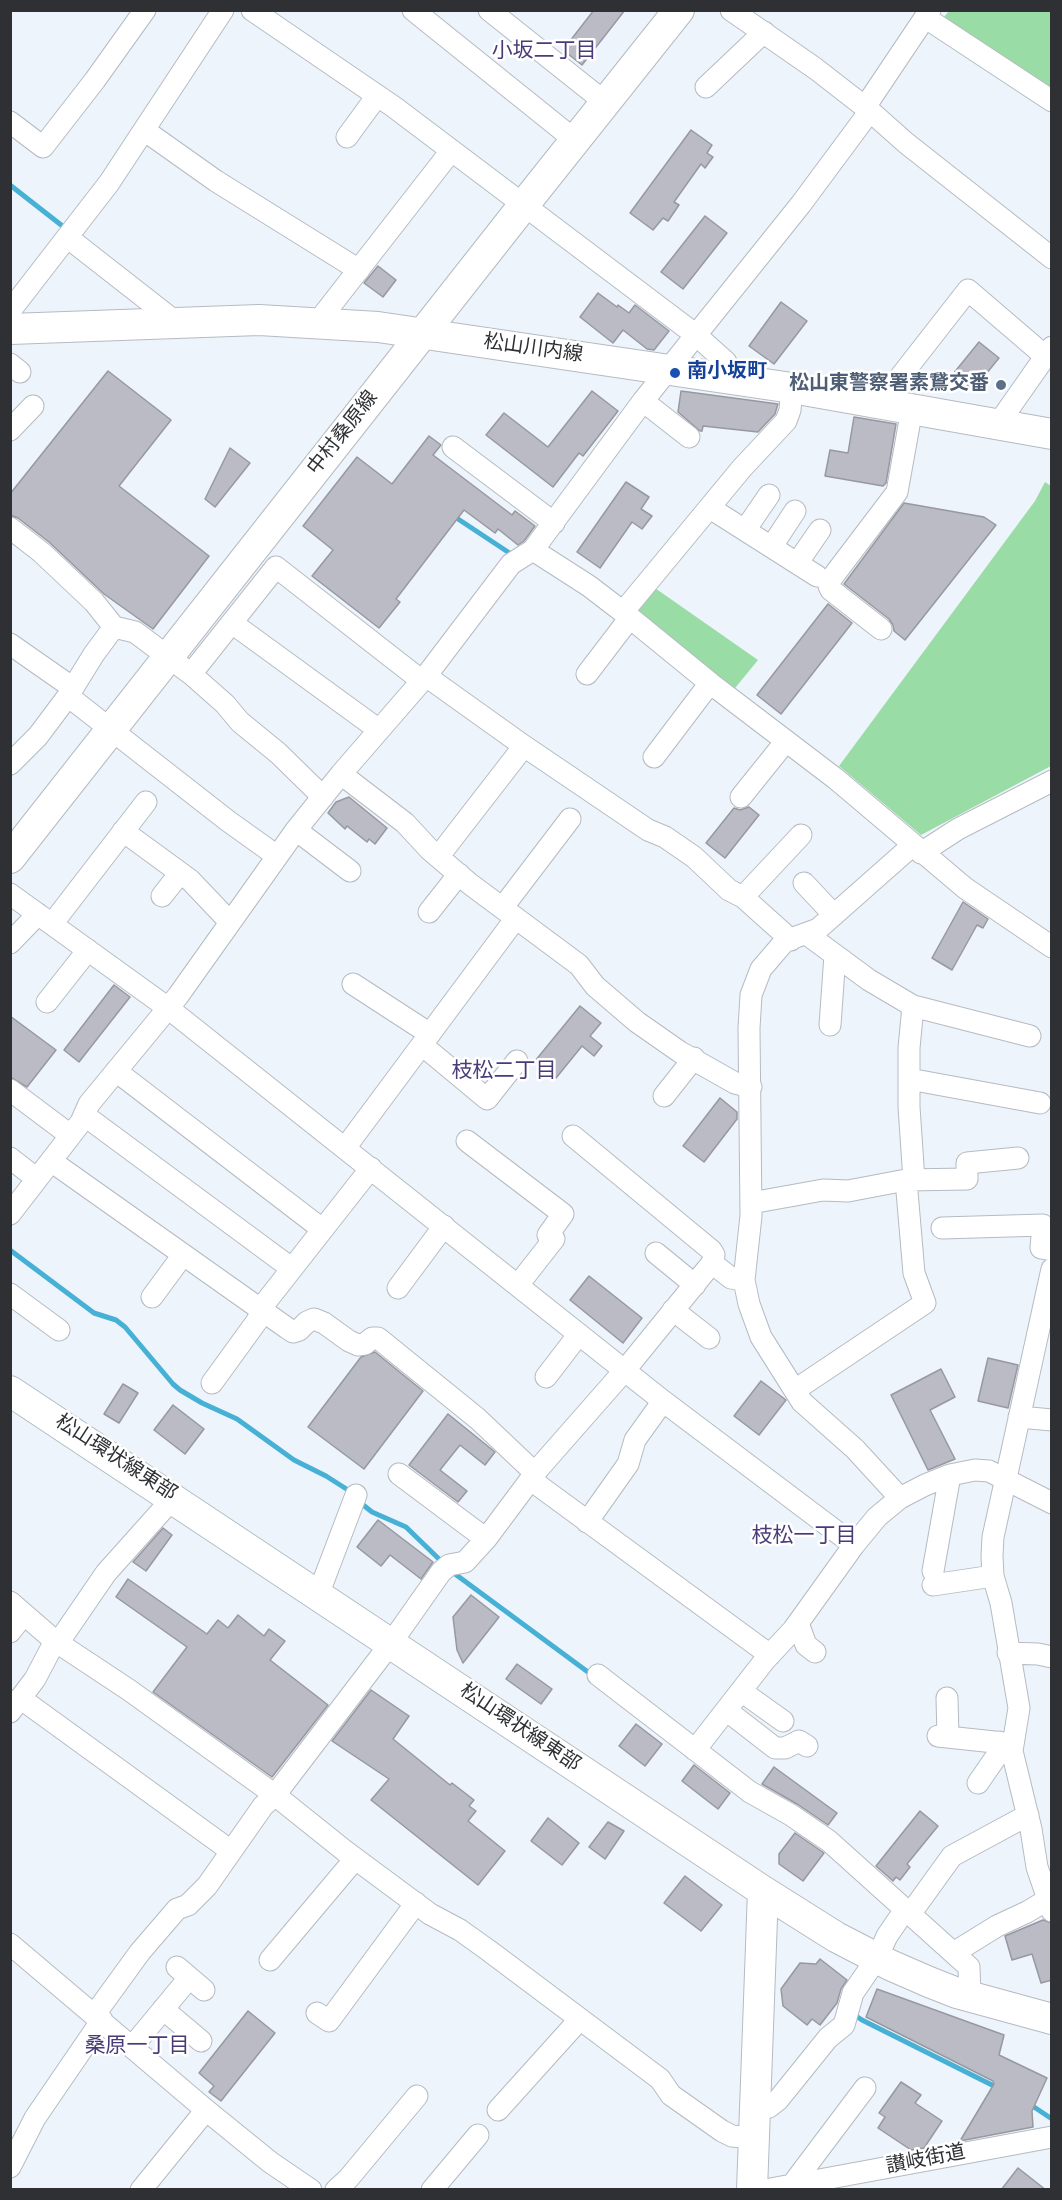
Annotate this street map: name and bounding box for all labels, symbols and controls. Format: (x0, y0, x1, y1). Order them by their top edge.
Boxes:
district label: 小坂二丁目 (492, 40, 596, 66)
street label: 松山川内線 (482, 331, 584, 369)
place label: 南小坂町 (687, 361, 767, 385)
marker: 南小坂町 (668, 366, 682, 380)
place label: 松山東警察署素鵞交番 (789, 373, 989, 397)
marker: 松山東警察署素鵞交番 (994, 378, 1008, 392)
street label: 中村桑原線 (304, 387, 384, 481)
district label: 枝松二丁目 (452, 1060, 556, 1086)
street label: 松山環状線東部 (50, 1411, 180, 1507)
district label: 枝松一丁目 (752, 1525, 856, 1551)
street label: 松山環状線東部 (454, 1680, 584, 1778)
district label: 桑原一丁目 (85, 2035, 189, 2061)
street label: 讃岐街道 (884, 2142, 968, 2180)

